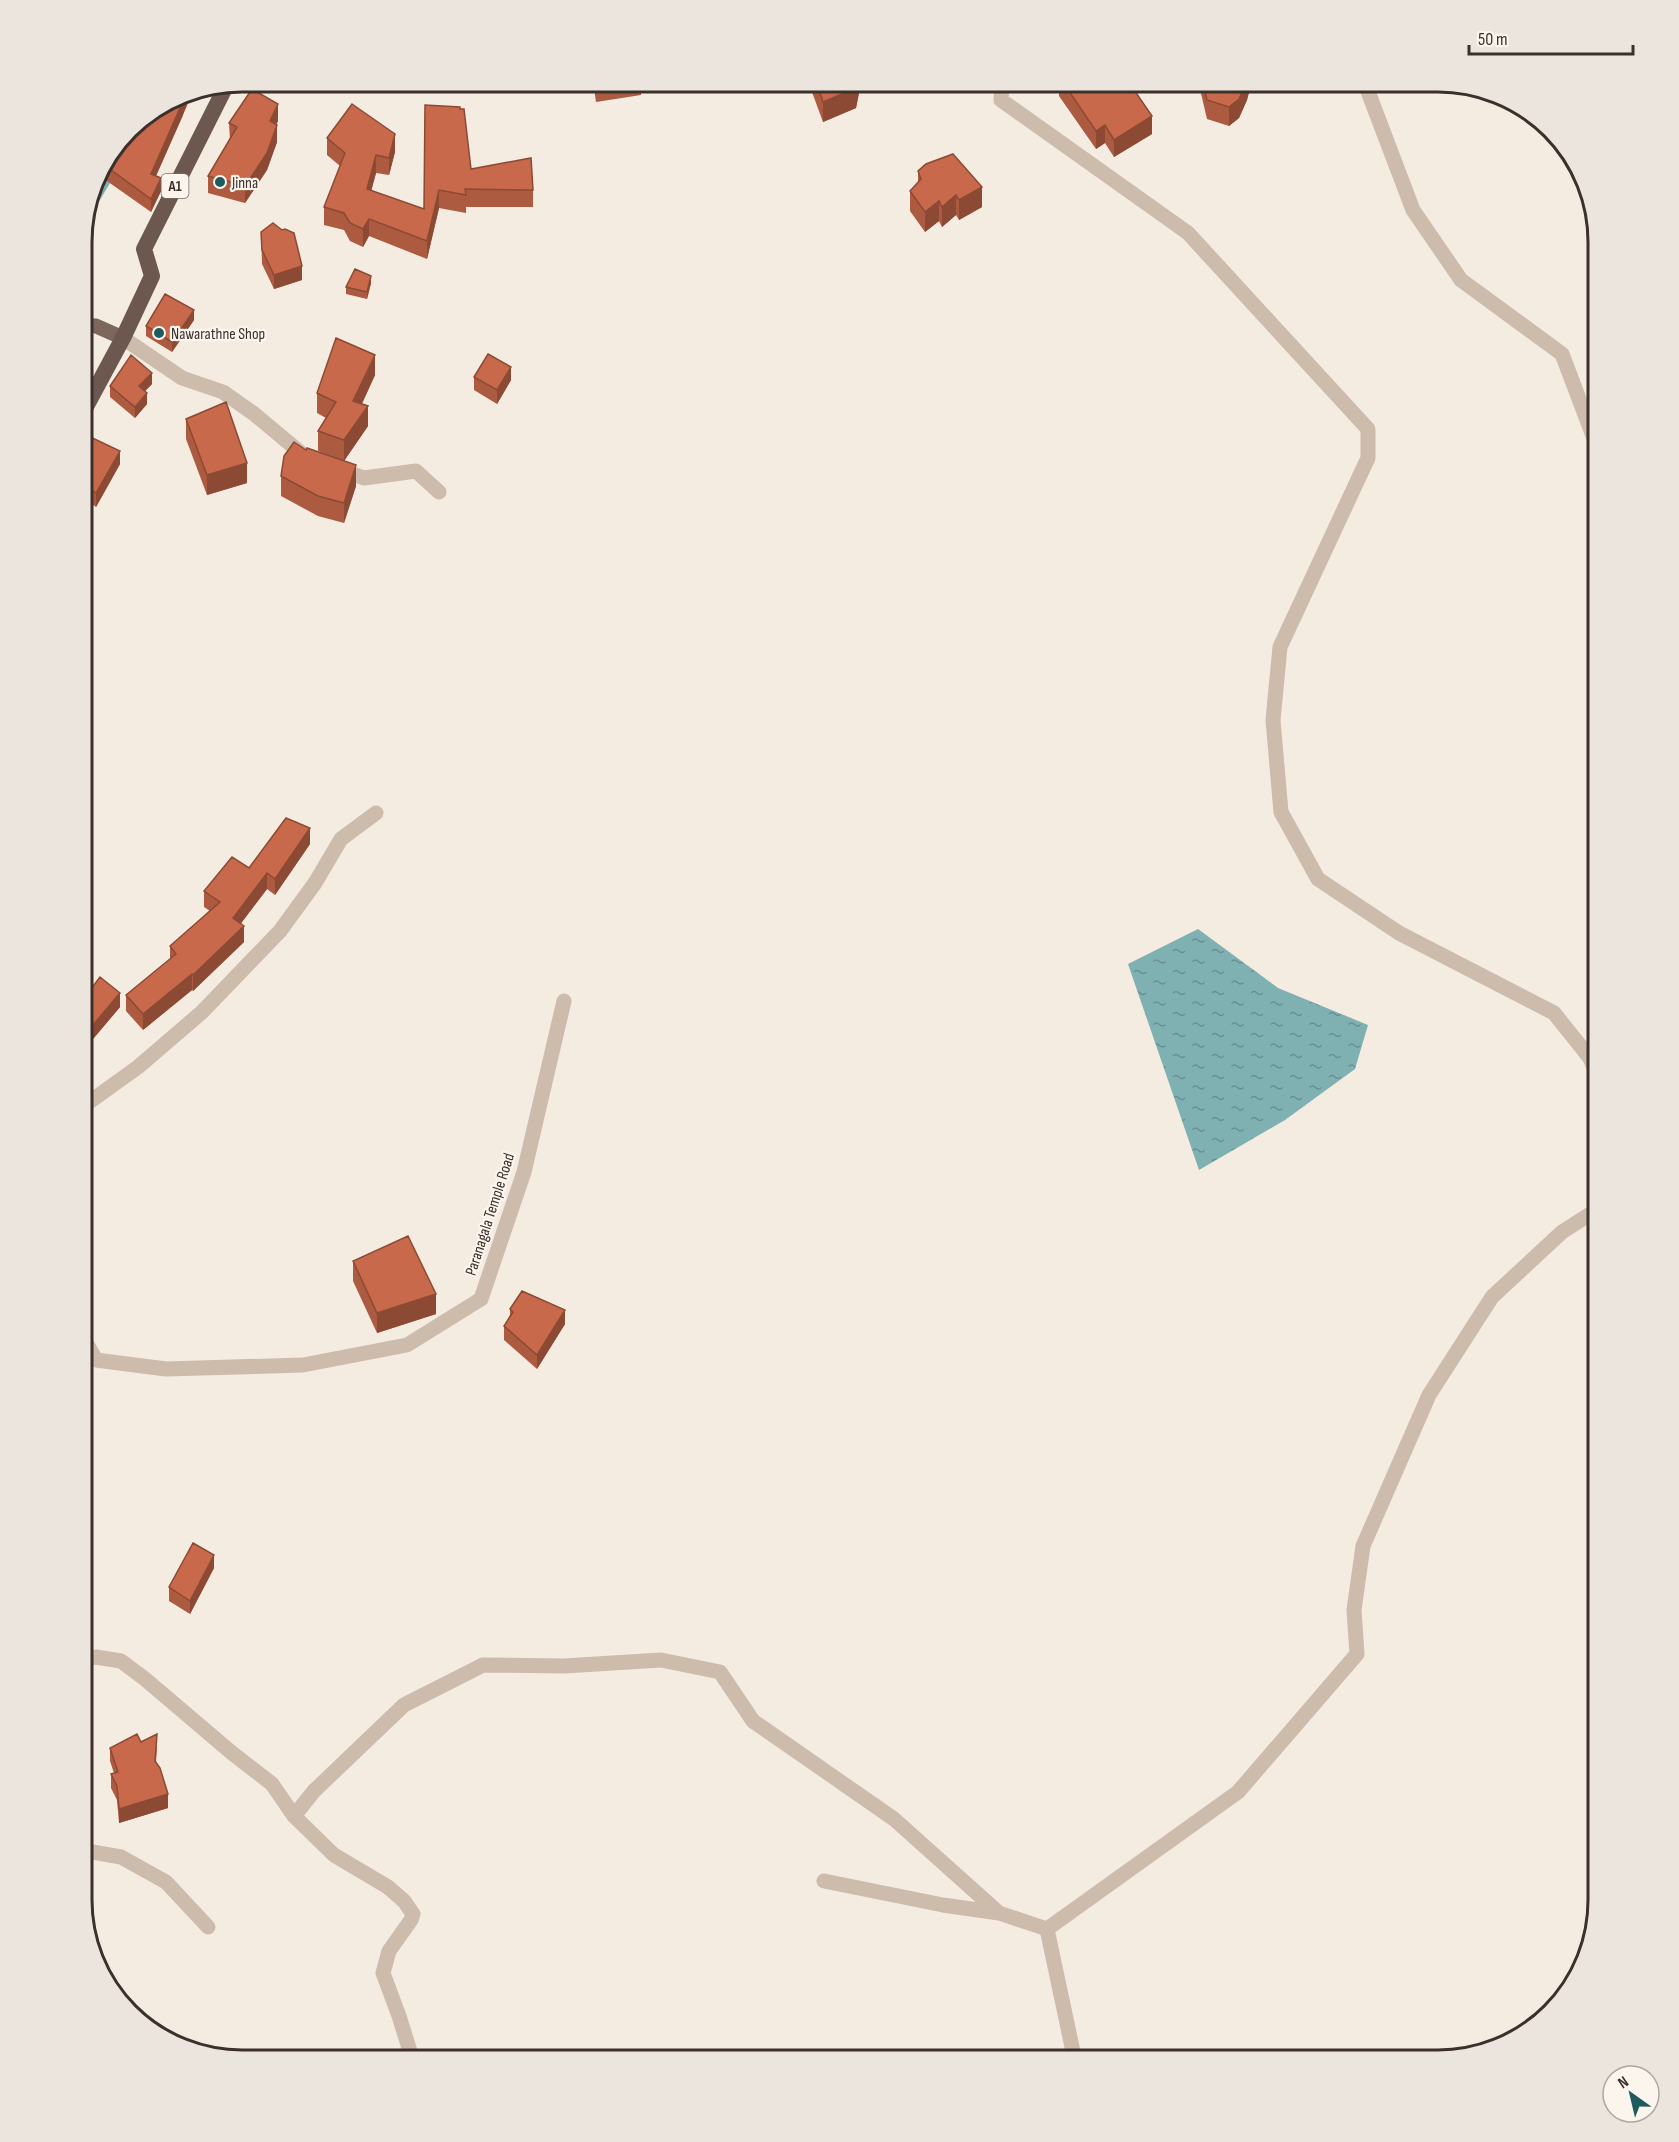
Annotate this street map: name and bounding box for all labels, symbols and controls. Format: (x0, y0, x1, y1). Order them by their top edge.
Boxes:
scale bar (1469, 18, 1632, 56)
text: 50 m (1478, 29, 1508, 50)
road number: A1 (162, 174, 188, 198)
place label: Jinna (231, 174, 258, 193)
marker: Jinna (213, 175, 227, 189)
place label: Nawarathne Shop (171, 325, 265, 344)
marker: Nawarathne Shop (152, 326, 166, 340)
street label: Paranagala Temple Road (462, 1151, 519, 1278)
north arrow (1601, 2064, 1661, 2124)
text: N (1615, 2073, 1632, 2093)

